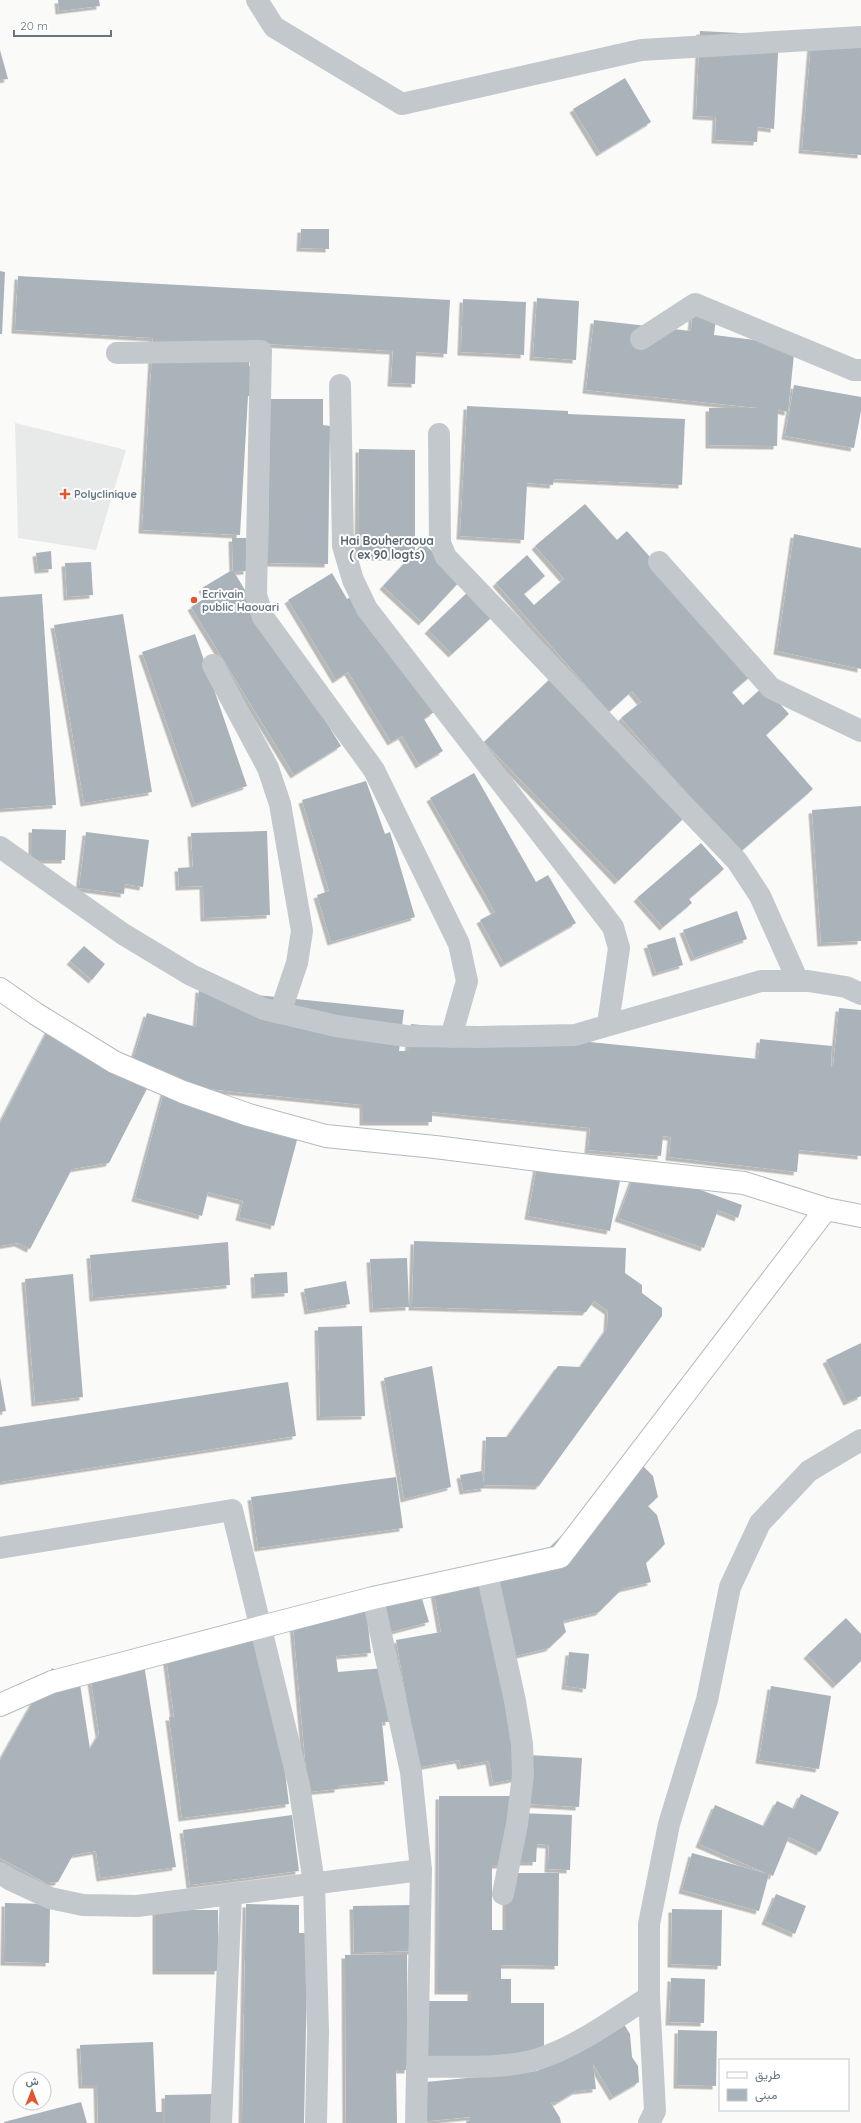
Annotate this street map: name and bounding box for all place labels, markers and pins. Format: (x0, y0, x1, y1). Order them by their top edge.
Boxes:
place label: Polyclinique (74, 487, 137, 501)
marker: Polyclinique (59, 488, 71, 500)
place label: Ecrivain public Haouari (202, 587, 279, 614)
marker: Ecrivain public Haouari (189, 595, 199, 605)

